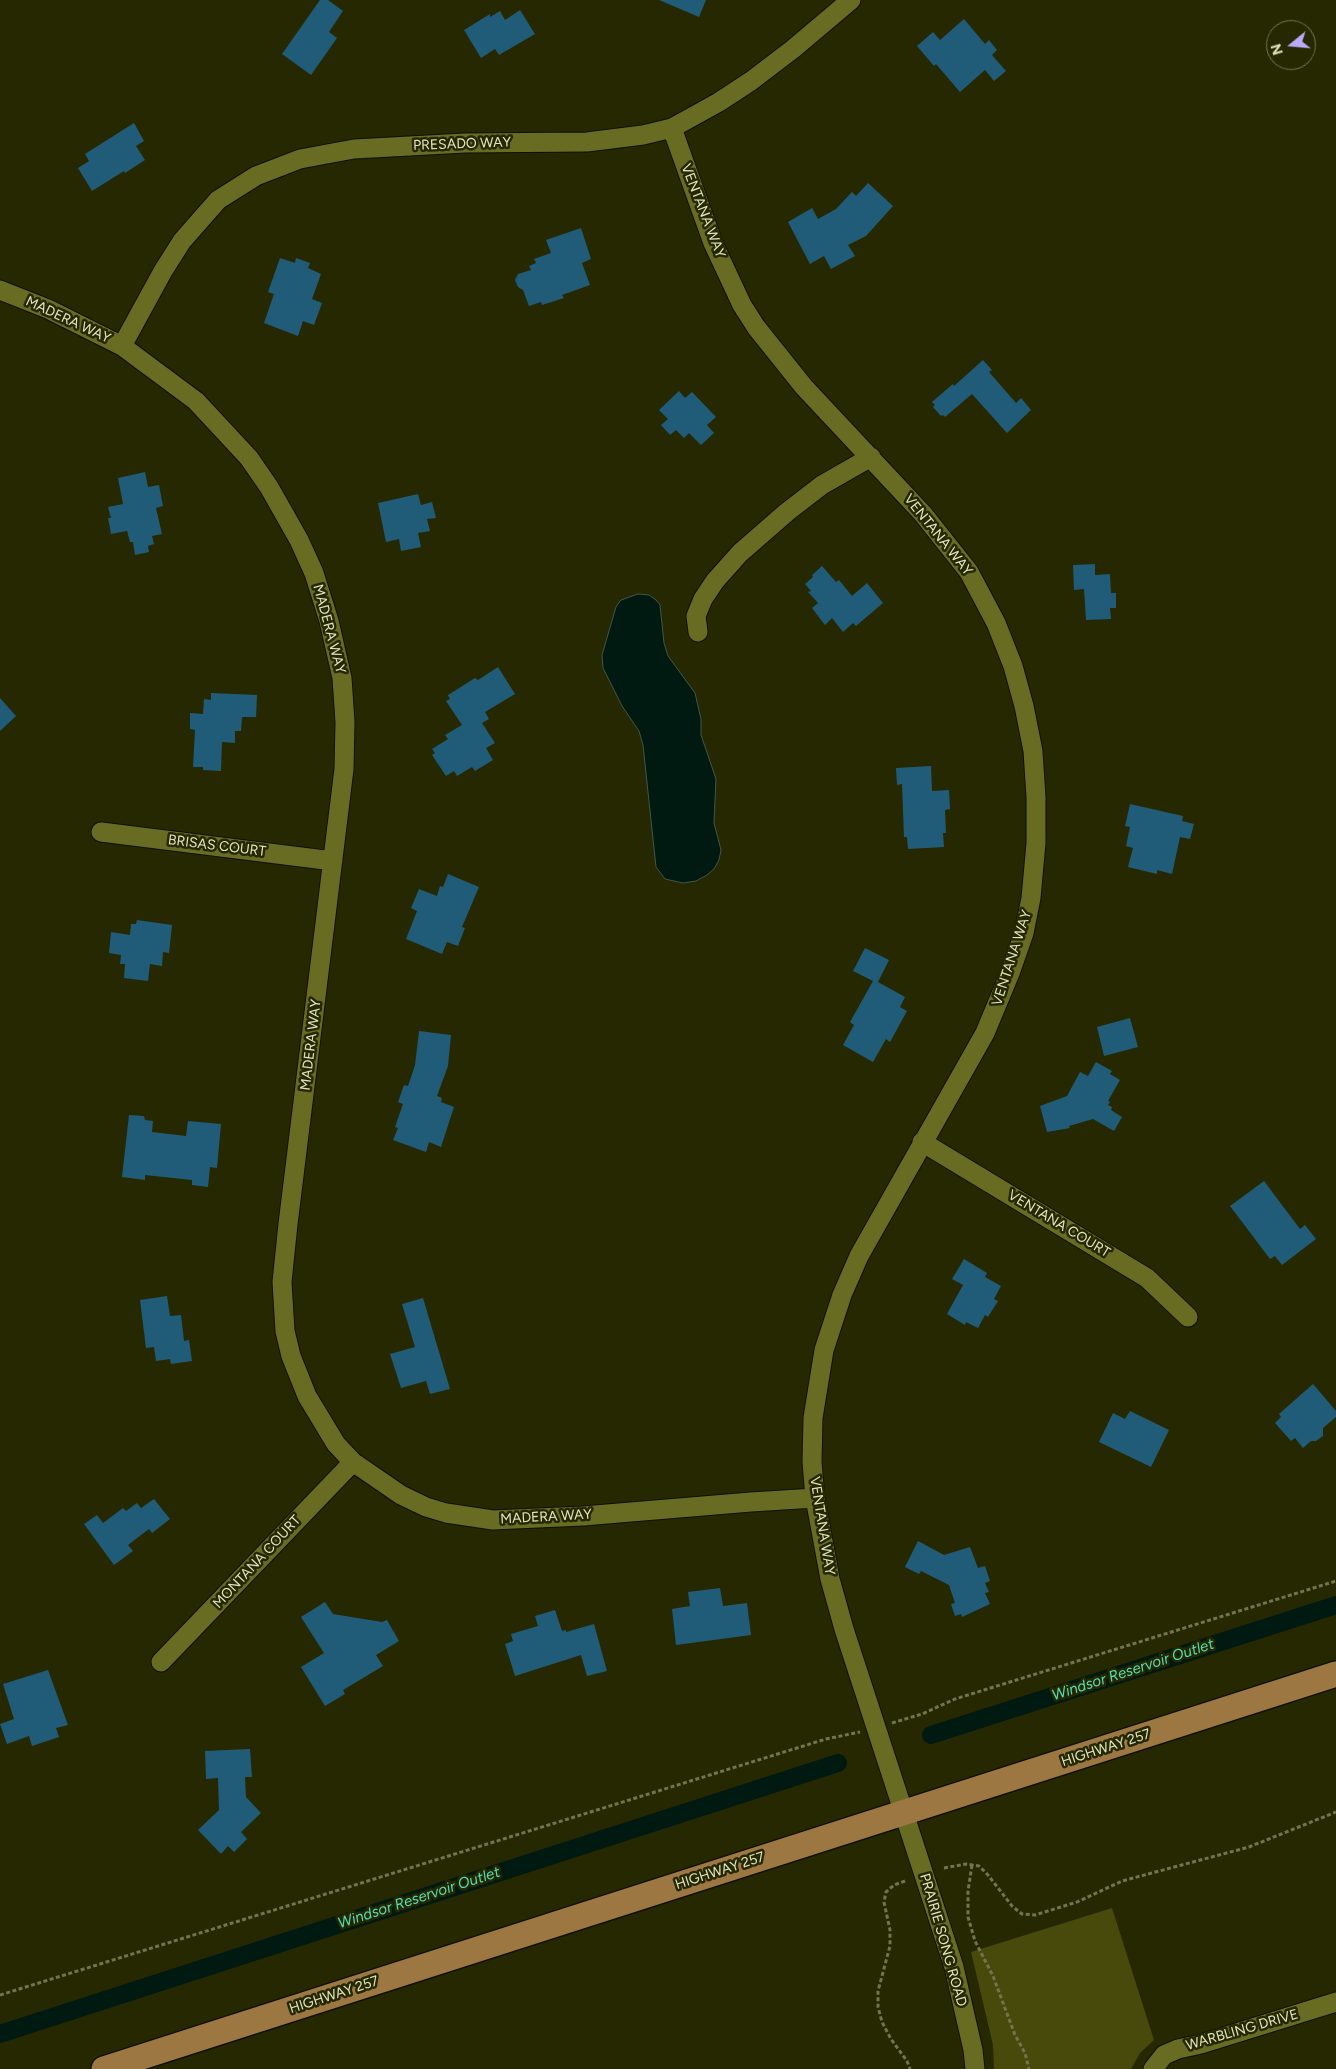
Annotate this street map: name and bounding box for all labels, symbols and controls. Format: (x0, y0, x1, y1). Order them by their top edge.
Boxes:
north arrow (1266, 20, 1316, 70)
text: N (1267, 42, 1287, 57)
street label: PRESADO WAY (413, 134, 511, 154)
street label: VENTANA WAY (677, 161, 729, 261)
street label: MADERA WAY (23, 293, 113, 347)
street label: VENTANA WAY (900, 491, 976, 579)
street label: MADERA WAY (309, 583, 349, 675)
street label: BRISAS COURT (167, 832, 267, 860)
street label: VENTANA WAY (989, 908, 1035, 1008)
street label: MADERA WAY (297, 998, 325, 1092)
street label: VENTANA COURT (1005, 1187, 1113, 1261)
street label: VENTANA WAY (806, 1475, 838, 1577)
street label: MADERA WAY (500, 1506, 592, 1528)
street label: MONTANA COURT (210, 1512, 304, 1612)
water label: Windsor Reservoir Outlet (1050, 1635, 1216, 1705)
street label: HIGHWAY 257 (1059, 1726, 1153, 1770)
street label: HIGHWAY 257 (673, 1849, 767, 1893)
water label: Windsor Reservoir Outlet (336, 1863, 502, 1933)
street label: PRAIRIE SONG ROAD (916, 1872, 970, 2008)
street label: HIGHWAY 257 (287, 1973, 381, 2017)
street label: WARBLING DRIVE (1184, 2006, 1300, 2054)

